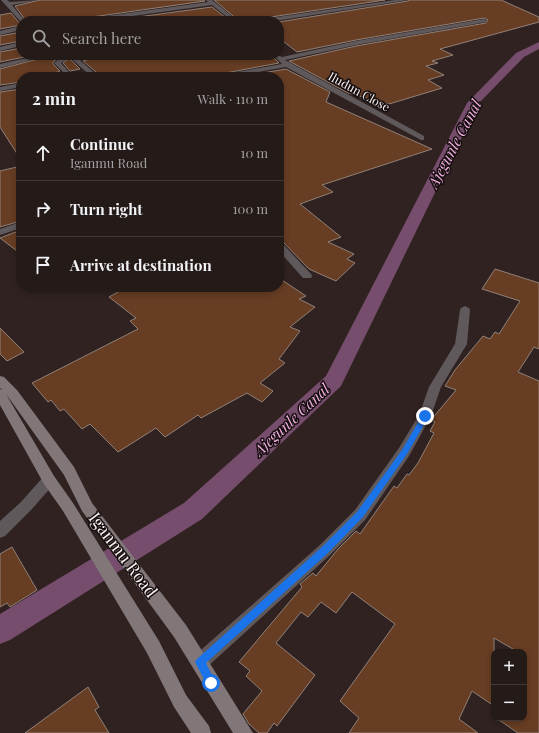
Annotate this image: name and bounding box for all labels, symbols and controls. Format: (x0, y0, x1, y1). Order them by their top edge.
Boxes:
search box (16, 16, 284, 60)
icon: search (30, 27, 52, 49)
text: Search here (62, 28, 141, 48)
street label: Iludun Close (326, 68, 393, 115)
text: 2 min (32, 87, 76, 109)
text: Walk · 110 m (198, 90, 268, 107)
water label: Ajegunle Canal (422, 95, 486, 193)
text: Continue (70, 134, 134, 154)
icon: ahead (32, 142, 54, 164)
text: 10 m (241, 144, 268, 161)
text: Iganmu Road (70, 154, 147, 171)
icon: right (32, 198, 54, 220)
text: Turn right (70, 199, 143, 219)
text: 100 m (233, 200, 268, 217)
icon: arrive (32, 254, 54, 276)
text: Arrive at destination (70, 255, 212, 275)
water label: Ajegunle Canal (248, 378, 334, 461)
route end (416, 407, 434, 425)
street label: Iganmu Road (85, 507, 163, 601)
map controls (491, 649, 527, 721)
button: + (491, 649, 527, 685)
route start (202, 674, 220, 692)
button: − (491, 685, 527, 721)

